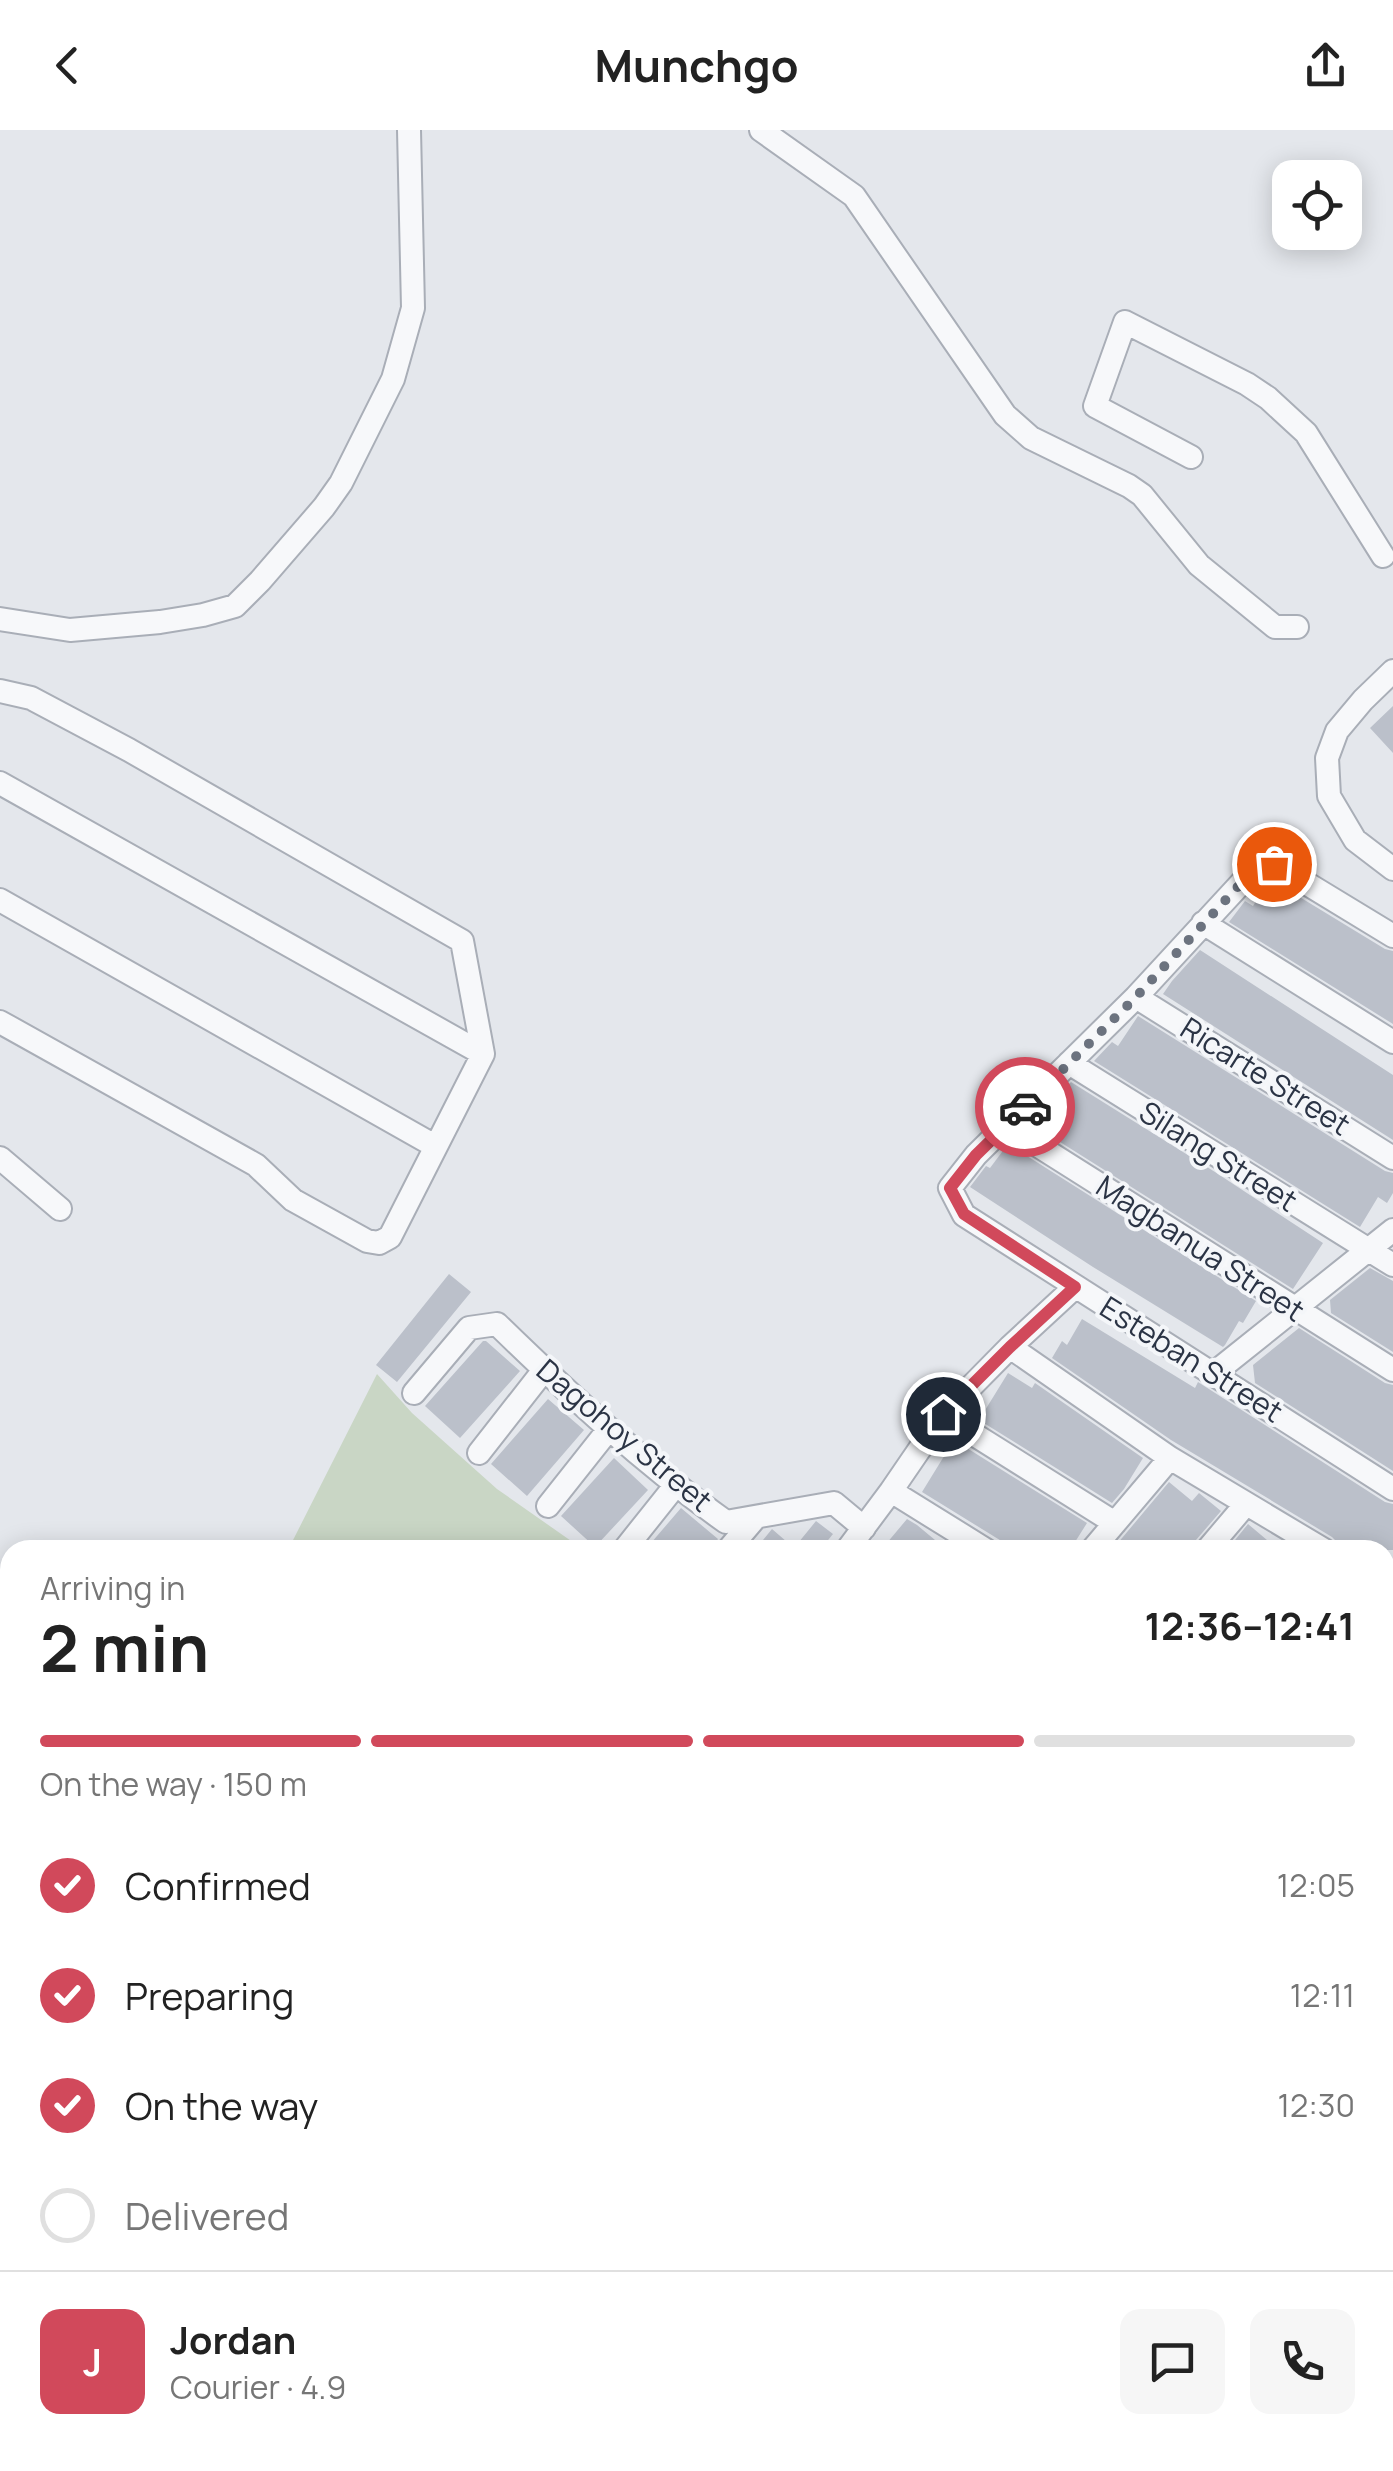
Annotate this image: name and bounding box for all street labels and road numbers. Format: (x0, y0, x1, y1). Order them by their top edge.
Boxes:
street label: Ricarte Street (1173, 1007, 1358, 1144)
street label: Silang Street (1132, 1091, 1306, 1221)
street label: Magbanua Street (1089, 1165, 1313, 1330)
street label: Esteban Street (1093, 1286, 1291, 1431)
street label: Dagohoy Street (529, 1349, 721, 1520)

